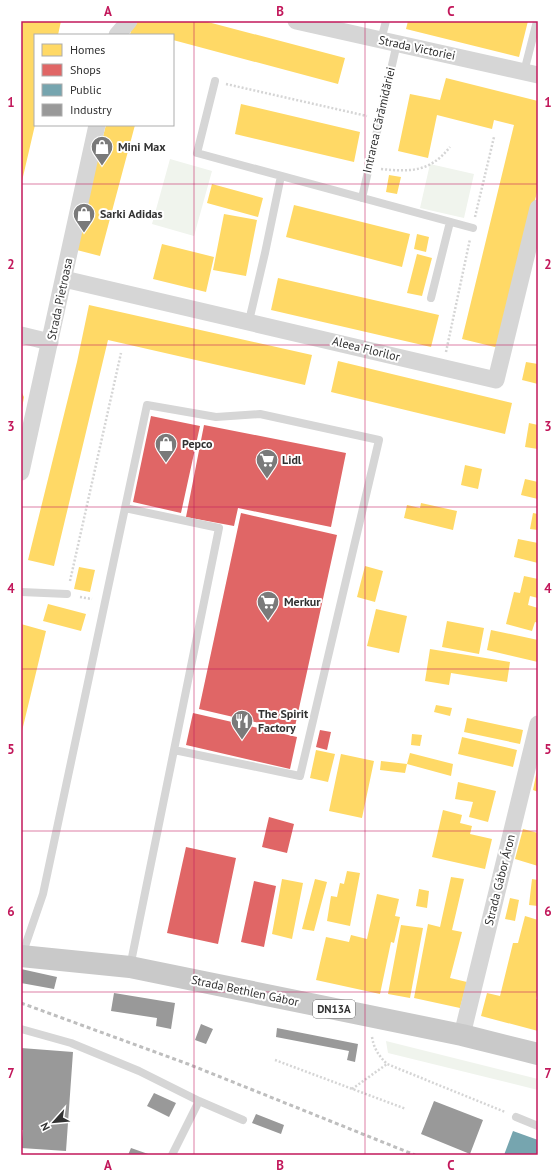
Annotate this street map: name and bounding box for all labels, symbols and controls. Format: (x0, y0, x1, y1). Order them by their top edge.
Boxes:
text: A (104, 3, 112, 20)
text: B (276, 3, 284, 20)
text: C (447, 3, 455, 20)
street label: Strada Victoriei (377, 32, 457, 63)
legend (34, 34, 174, 126)
text: Homes (70, 42, 105, 57)
text: Shops (70, 62, 101, 77)
street label: Intrarea Cărămidăriei (359, 65, 398, 174)
text: Public (70, 82, 102, 97)
text: 1 (7, 94, 15, 111)
text: 1 (544, 94, 552, 111)
text: Industry (70, 102, 112, 117)
shop icon: Mini Max (89, 134, 115, 167)
place label: Mini Max (118, 139, 166, 154)
shop icon: Sarki Adidas (71, 201, 97, 234)
place label: Sarki Adidas (100, 206, 163, 221)
text: 2 (7, 256, 15, 273)
street label: Strada Pietroasa (43, 256, 76, 341)
text: 2 (544, 256, 552, 273)
street label: Aleea Florilor (331, 333, 402, 364)
text: 3 (7, 418, 15, 435)
text: 3 (544, 418, 552, 435)
shop icon: Pepco (153, 431, 179, 464)
place label: Pepco (182, 436, 213, 451)
supermarket icon: Lidl (254, 447, 280, 480)
place label: Lidl (282, 452, 302, 467)
text: 4 (7, 580, 15, 597)
text: 4 (544, 580, 552, 597)
supermarket icon: Merkur (255, 589, 281, 622)
place label: Merkur (284, 594, 321, 609)
place label: The Spirit Factory (258, 706, 309, 735)
restaurant icon: The Spirit Factory (229, 708, 255, 741)
text: 5 (7, 741, 15, 758)
text: 5 (544, 741, 552, 758)
street label: Strada Gábor Áron (481, 833, 518, 927)
text: 6 (7, 903, 15, 920)
text: 6 (544, 903, 552, 920)
street label: Strada Bethlen Gábor (190, 972, 300, 1009)
road number: DN13A (313, 1000, 355, 1018)
text: 7 (7, 1065, 15, 1082)
text: 7 (544, 1065, 552, 1082)
north arrow (34, 1102, 74, 1142)
text: N (37, 1120, 53, 1133)
text: A (104, 1157, 112, 1174)
text: B (276, 1157, 284, 1174)
text: C (447, 1157, 455, 1174)

